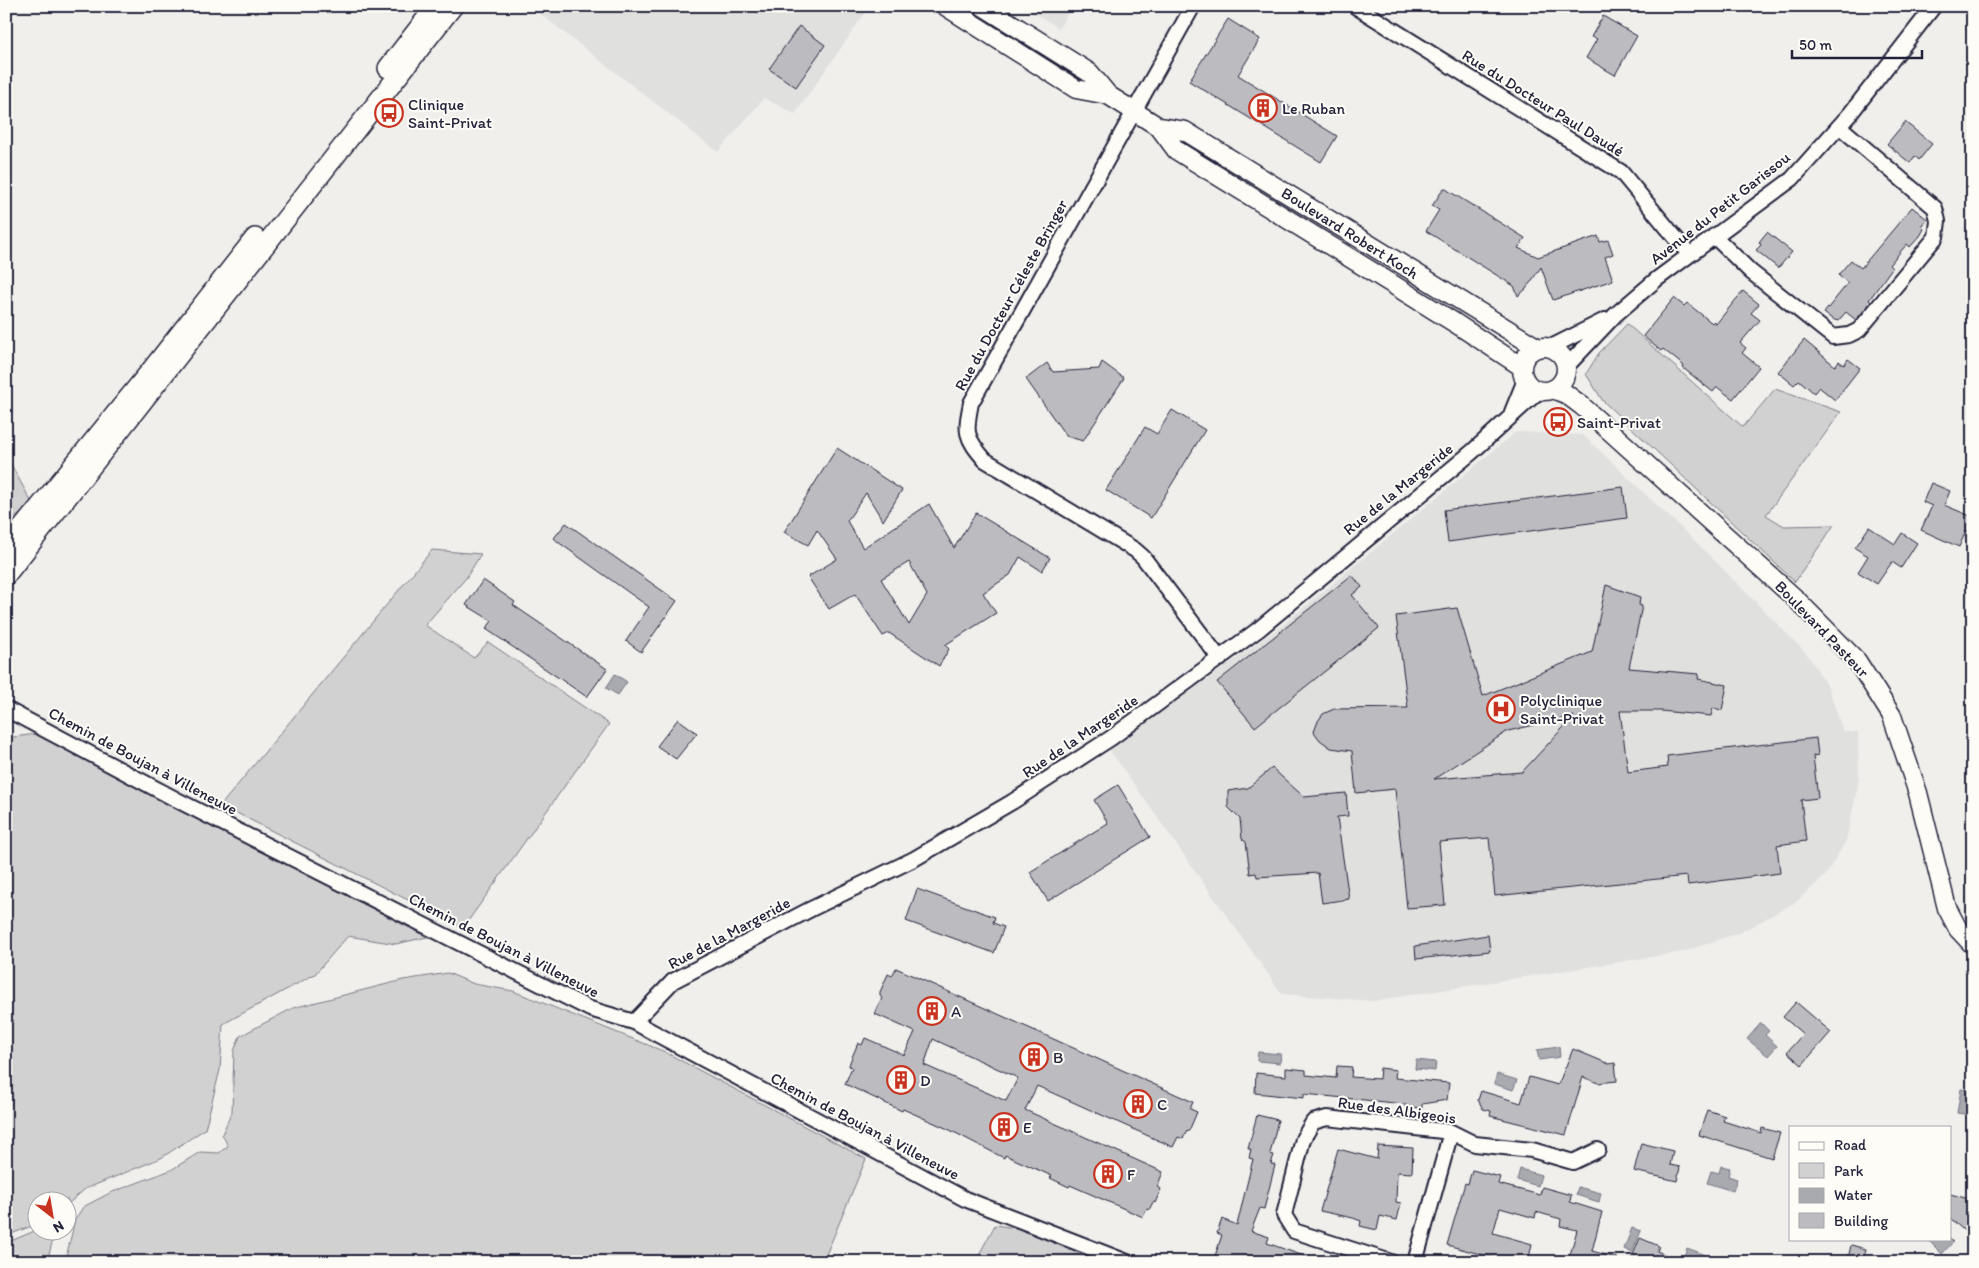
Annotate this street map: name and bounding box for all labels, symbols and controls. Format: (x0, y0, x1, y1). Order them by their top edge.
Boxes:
scale bar (1792, 28, 1922, 60)
text: 50 m (1799, 36, 1832, 54)
street label: Rue du Docteur Paul Daudé (1459, 45, 1627, 161)
building icon: Le Ruban (1248, 93, 1278, 123)
place label: Clinique Saint-Privat (408, 95, 492, 132)
bus stop icon: Clinique Saint-Privat (374, 98, 404, 128)
place label: Le Ruban (1282, 99, 1346, 118)
street label: Avenue du Petit Garissou (1646, 147, 1794, 269)
street label: Boulevard Robert Koch (1278, 183, 1422, 283)
street label: Rue du Docteur Céleste Bringer (950, 196, 1072, 394)
bus stop icon: Saint-Privat (1543, 407, 1573, 437)
place label: Saint-Privat (1577, 413, 1661, 432)
street label: Rue de la Margeride (1339, 439, 1457, 539)
street label: Boulevard Pasteur (1771, 577, 1873, 682)
street label: Rue de la Margeride (1019, 690, 1141, 782)
place label: Polyclinique Saint-Privat (1520, 691, 1604, 728)
hospital icon: Polyclinique Saint-Privat (1486, 694, 1516, 724)
street label: Chemin de Boujan à Villeneuve (45, 703, 241, 819)
street label: Chemin de Boujan à Villeneuve (406, 889, 602, 1001)
street label: Rue de la Margeride (665, 893, 793, 973)
building icon: A (917, 996, 947, 1026)
place label: A (951, 1002, 961, 1021)
building icon: B (1019, 1042, 1049, 1072)
place label: B (1053, 1048, 1063, 1067)
building icon: D (886, 1065, 916, 1095)
street label: Chemin de Boujan à Villeneuve (767, 1068, 963, 1184)
place label: D (920, 1071, 931, 1090)
building icon: C (1123, 1089, 1153, 1119)
street label: Rue des Albigeois (1337, 1092, 1457, 1128)
place label: C (1157, 1095, 1167, 1114)
building icon: E (989, 1112, 1019, 1142)
place label: E (1023, 1118, 1032, 1137)
legend (1789, 1126, 1952, 1240)
text: Road (1834, 1136, 1867, 1154)
building icon: F (1093, 1159, 1123, 1189)
text: Park (1834, 1162, 1864, 1180)
place label: F (1127, 1165, 1136, 1184)
text: Water (1834, 1186, 1873, 1204)
north arrow (28, 1190, 78, 1240)
text: Building (1834, 1212, 1888, 1230)
text: N (50, 1217, 67, 1236)

